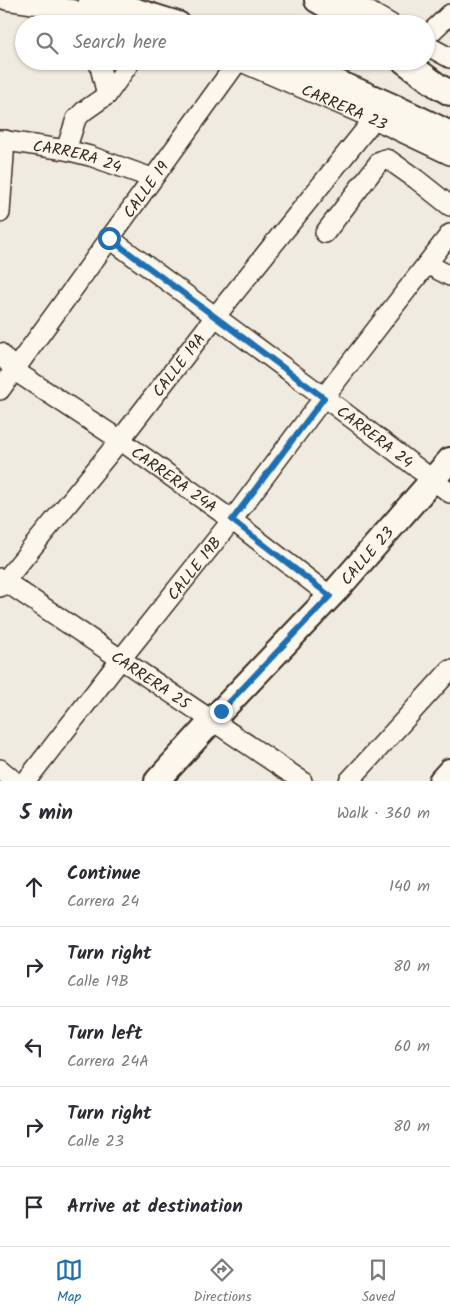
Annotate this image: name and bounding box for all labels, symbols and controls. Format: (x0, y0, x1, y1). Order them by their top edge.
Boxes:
search box (15, 15, 435, 70)
text: Search here (73, 28, 167, 58)
icon: search (33, 29, 61, 57)
street label: CARRERA 23 (297, 78, 391, 138)
street label: CARRERA 24 (31, 134, 125, 180)
street label: CALLE 19 (117, 156, 176, 224)
route start (98, 227, 121, 250)
street label: CALLE 19A (147, 328, 212, 403)
street label: CARRERA 24 (331, 400, 418, 475)
street label: CARRERA 24A (125, 441, 222, 520)
street label: CALLE 23 (335, 521, 401, 591)
street label: CALLE 19B (161, 532, 228, 606)
street label: CARRERA 25 (106, 645, 196, 717)
route end (210, 700, 233, 723)
text: 5 min (20, 797, 73, 830)
text: Walk · 360 m (337, 801, 430, 826)
text: Continue (67, 859, 140, 889)
icon: ahead (20, 873, 48, 901)
text: 140 m (389, 874, 430, 899)
text: Carrera 24 (67, 889, 139, 914)
text: Turn right (67, 939, 152, 969)
icon: right (20, 953, 48, 981)
text: 80 m (393, 954, 430, 979)
text: Calle 19B (67, 969, 129, 994)
text: Turn left (67, 1019, 142, 1049)
icon: left (20, 1033, 48, 1061)
text: 60 m (394, 1034, 430, 1059)
text: Carrera 24A (67, 1049, 149, 1074)
text: Turn right (67, 1099, 152, 1129)
icon: right (20, 1113, 48, 1141)
text: 80 m (393, 1114, 430, 1139)
text: Calle 23 (67, 1129, 124, 1154)
text: Arrive at destination (67, 1192, 243, 1222)
icon: arrive (20, 1193, 48, 1221)
tab: Map (55, 1256, 83, 1308)
tab: Directions (193, 1256, 251, 1308)
tab: Saved (362, 1256, 395, 1308)

